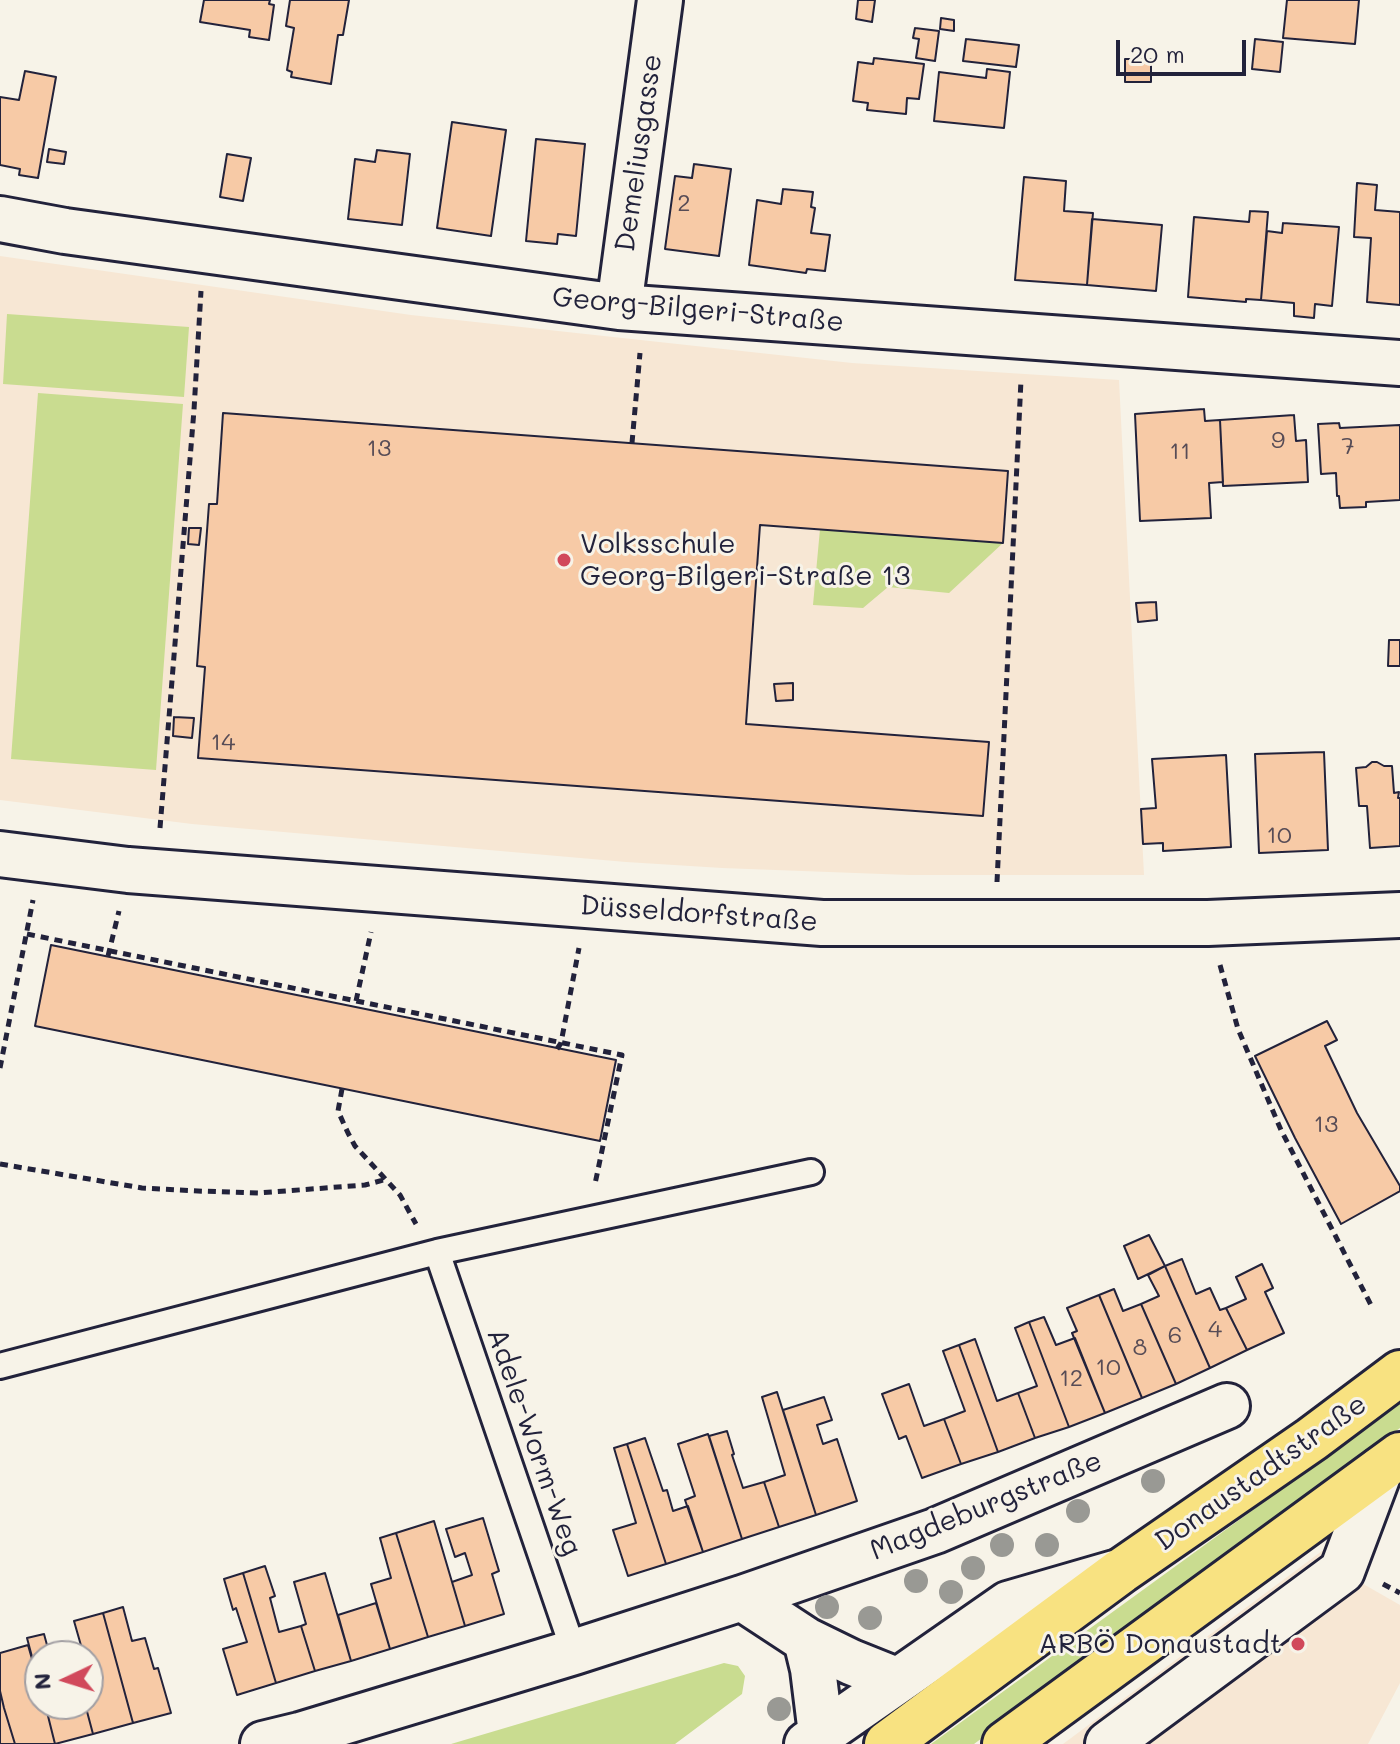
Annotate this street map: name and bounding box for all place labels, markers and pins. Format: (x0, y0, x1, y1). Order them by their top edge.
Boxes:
place label: Volksschule Georg-Bilgeri-Straße 13 (580, 527, 910, 593)
marker: Volksschule Georg-Bilgeri-Straße 13 (555, 551, 573, 569)
place label: ARBÖ Donaustadt (1039, 1627, 1282, 1661)
marker: ARBÖ Donaustadt (1289, 1635, 1307, 1653)

